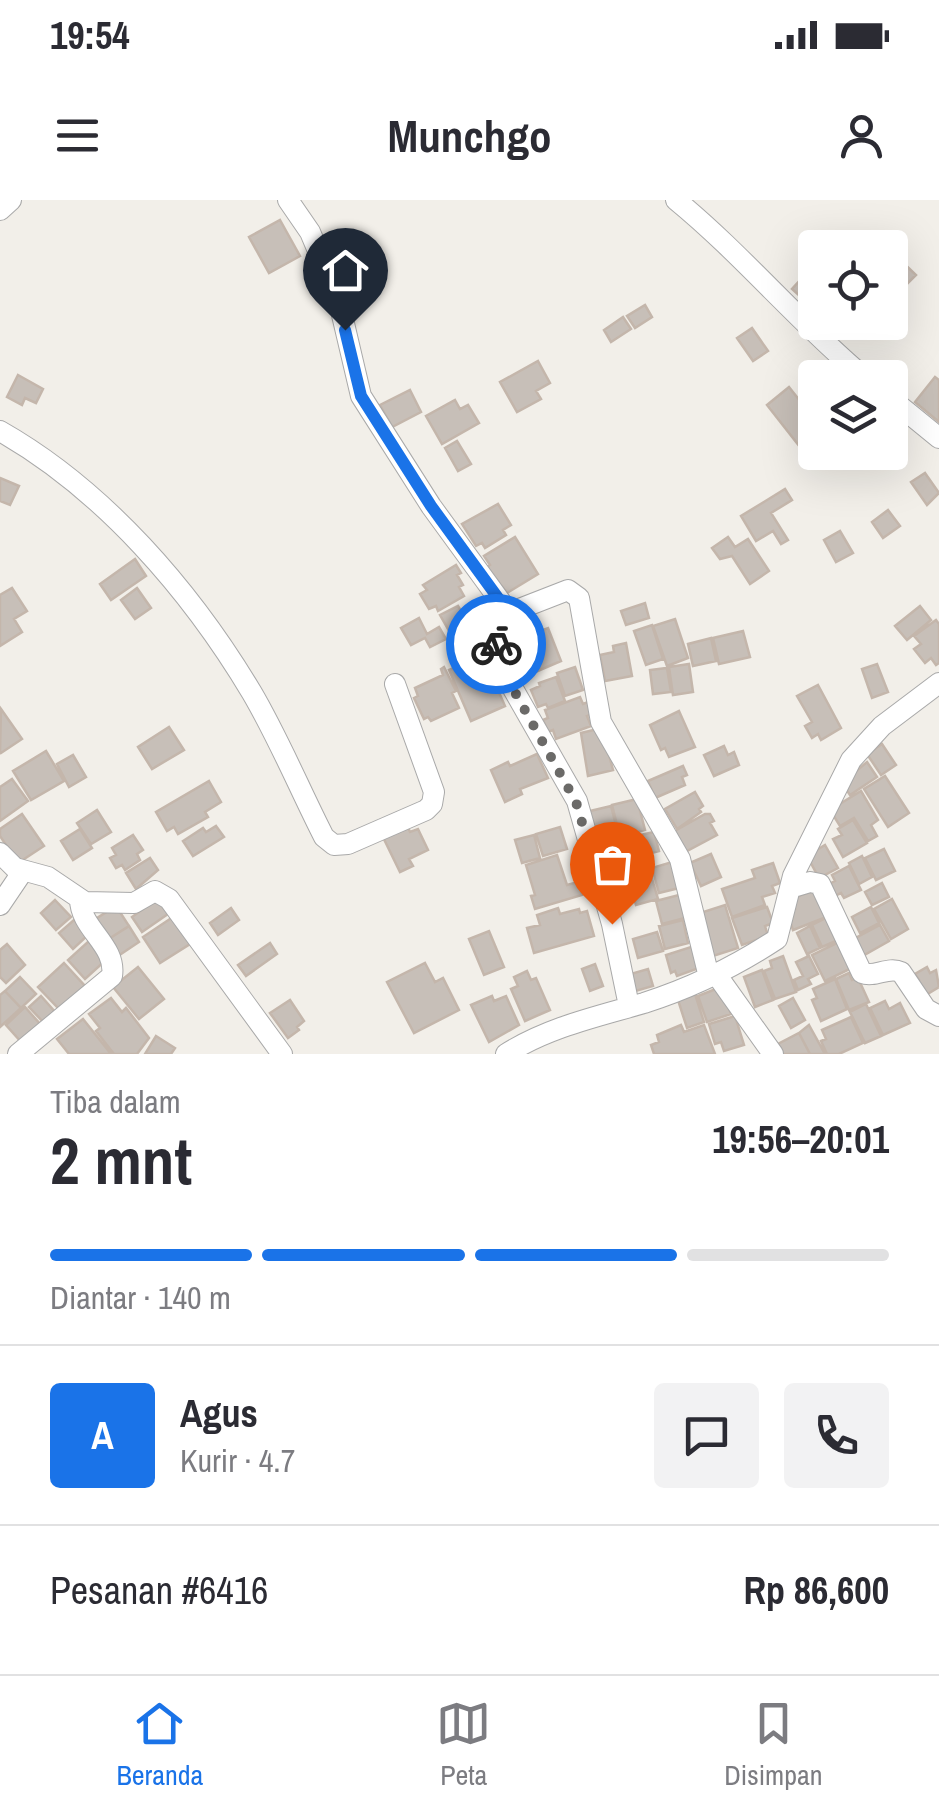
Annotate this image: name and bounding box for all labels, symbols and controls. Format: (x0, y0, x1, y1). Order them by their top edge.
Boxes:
text: 19:54 (50, 10, 130, 61)
text: Munchgo (388, 105, 551, 166)
icon: menu (50, 108, 105, 163)
icon: person (834, 108, 889, 163)
pin (303, 228, 388, 331)
map controls (798, 230, 908, 470)
button: locate (798, 230, 908, 340)
icon: home (318, 243, 373, 298)
button: layers (798, 360, 908, 470)
courier (446, 594, 546, 694)
icon: bike (469, 617, 524, 672)
pin (570, 822, 655, 925)
icon: bag (585, 837, 640, 892)
text: Tiba dalam (50, 1080, 181, 1123)
text: 19:56–20:01 (712, 1114, 889, 1165)
text: 2 mnt (50, 1117, 192, 1204)
text: Diantar · 140 m (50, 1276, 231, 1319)
button: chat (654, 1383, 759, 1488)
button: phone (784, 1383, 889, 1488)
text: Agus (180, 1388, 258, 1439)
text: A (91, 1410, 114, 1461)
text: Kurir · 4.7 (180, 1439, 295, 1482)
text: Pesanan #6416 (50, 1565, 268, 1616)
text: Rp 86,600 (743, 1565, 889, 1616)
tab: Beranda (116, 1696, 203, 1794)
tab: Peta (436, 1696, 491, 1794)
tab: Disimpan (724, 1696, 823, 1794)

